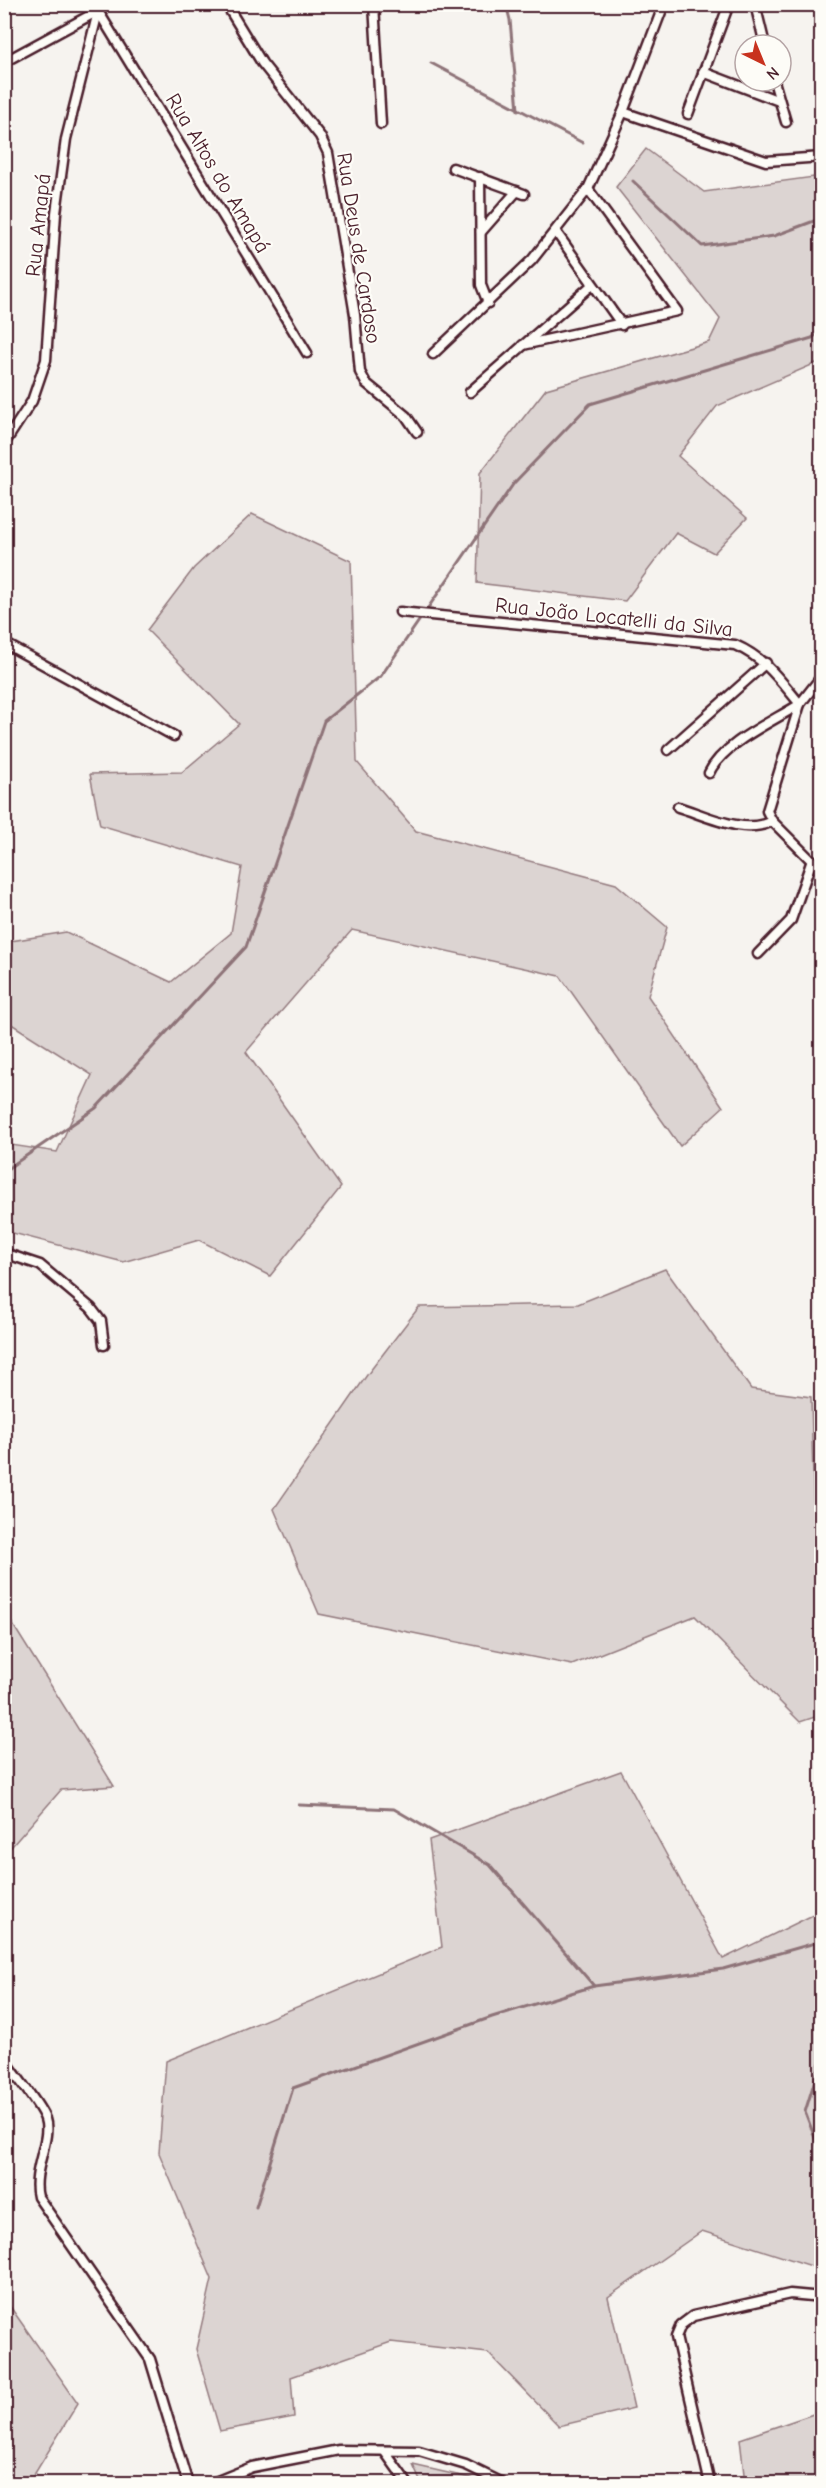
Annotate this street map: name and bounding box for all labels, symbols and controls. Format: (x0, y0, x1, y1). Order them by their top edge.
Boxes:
north arrow (733, 33, 793, 93)
text: N (763, 63, 783, 83)
street label: Rua Altos do Amapá (161, 89, 275, 257)
street label: Rua Deus de Cardoso (332, 151, 386, 345)
street label: Rua Amapá (21, 172, 55, 278)
street label: Rua João Locatelli da Silva (494, 593, 734, 641)

